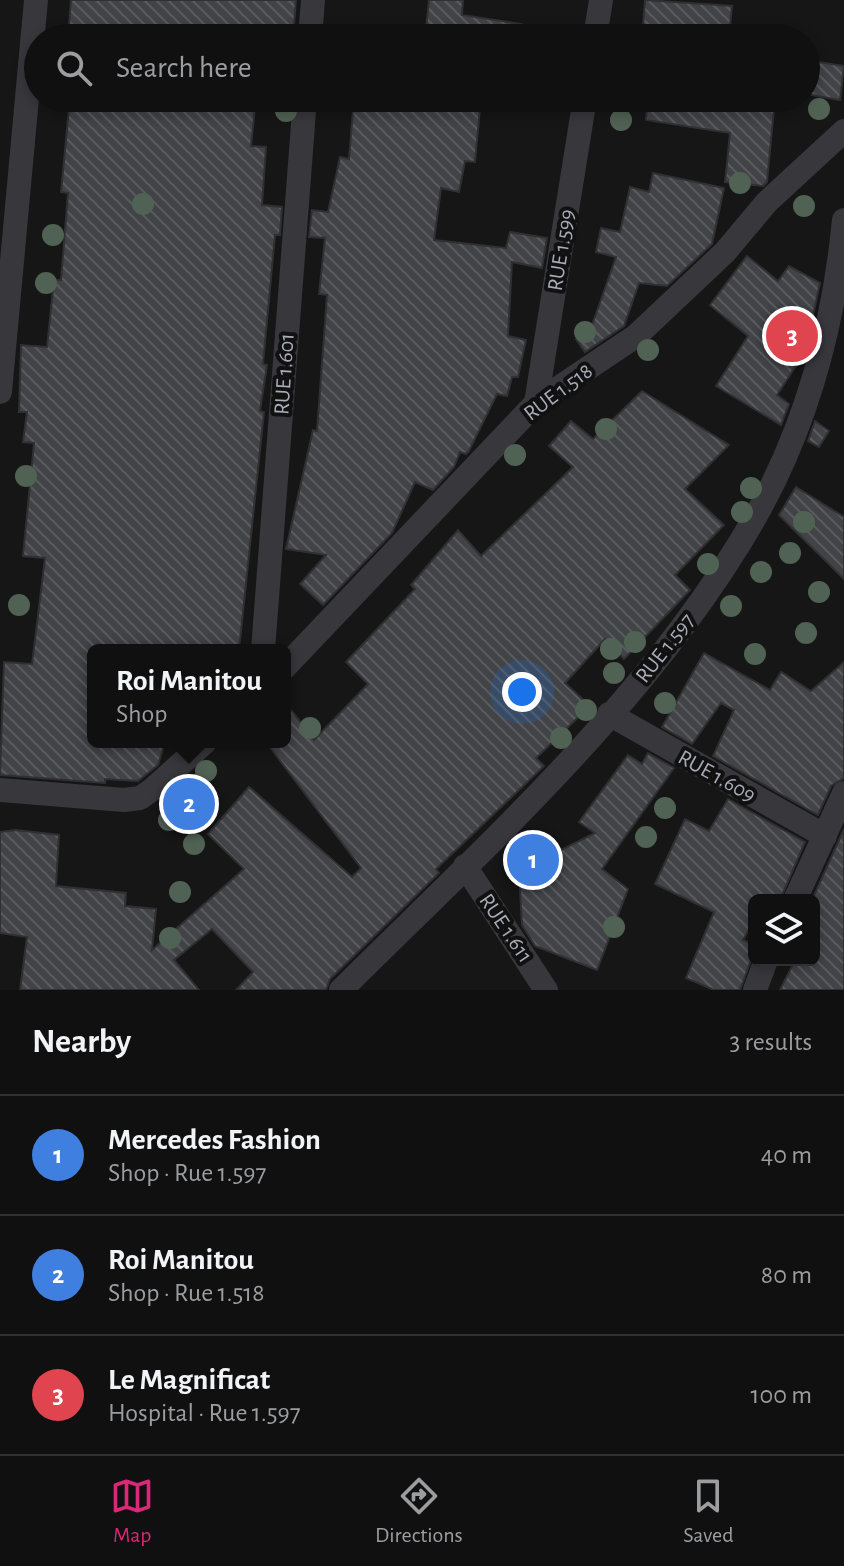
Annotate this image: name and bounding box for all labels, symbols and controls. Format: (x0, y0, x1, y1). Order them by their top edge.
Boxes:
search box (24, 24, 820, 112)
icon: search (52, 46, 96, 90)
text: Search here (116, 53, 252, 83)
street label: RUE 1.599 (544, 208, 578, 292)
pin: 3 (766, 306, 818, 366)
street label: RUE 1.601 (270, 332, 298, 416)
street label: RUE 1.518 (520, 359, 596, 425)
street label: RUE 1.597 (631, 609, 699, 687)
popup (87, 644, 291, 748)
text: Roi Manitou (116, 666, 262, 696)
your location (502, 672, 542, 712)
text: Shop (116, 701, 168, 727)
street label: RUE 1.609 (675, 746, 759, 806)
pin: 2 (163, 774, 215, 834)
pin: 1 (507, 830, 559, 890)
street label: RUE 1.611 (475, 890, 537, 966)
map controls (748, 894, 820, 966)
button: layers (748, 894, 820, 966)
text: Nearby (32, 1025, 131, 1059)
text: 3 results (729, 1029, 812, 1055)
text: Mercedes Fashion (108, 1125, 321, 1155)
text: 1 (53, 1142, 63, 1168)
text: 40 m (761, 1142, 812, 1168)
text: Shop · Rue 1.597 (108, 1160, 266, 1186)
text: Roi Manitou (108, 1245, 254, 1275)
text: 2 (52, 1262, 64, 1288)
text: 80 m (761, 1262, 812, 1288)
text: Shop · Rue 1.518 (108, 1280, 265, 1306)
text: Le Magnificat (108, 1365, 270, 1395)
text: 3 (52, 1382, 64, 1408)
text: 100 m (751, 1382, 812, 1408)
text: Hospital · Rue 1.597 (108, 1400, 301, 1426)
tab: Map (110, 1474, 154, 1548)
tab: Directions (375, 1474, 463, 1548)
tab: Saved (683, 1474, 734, 1548)

